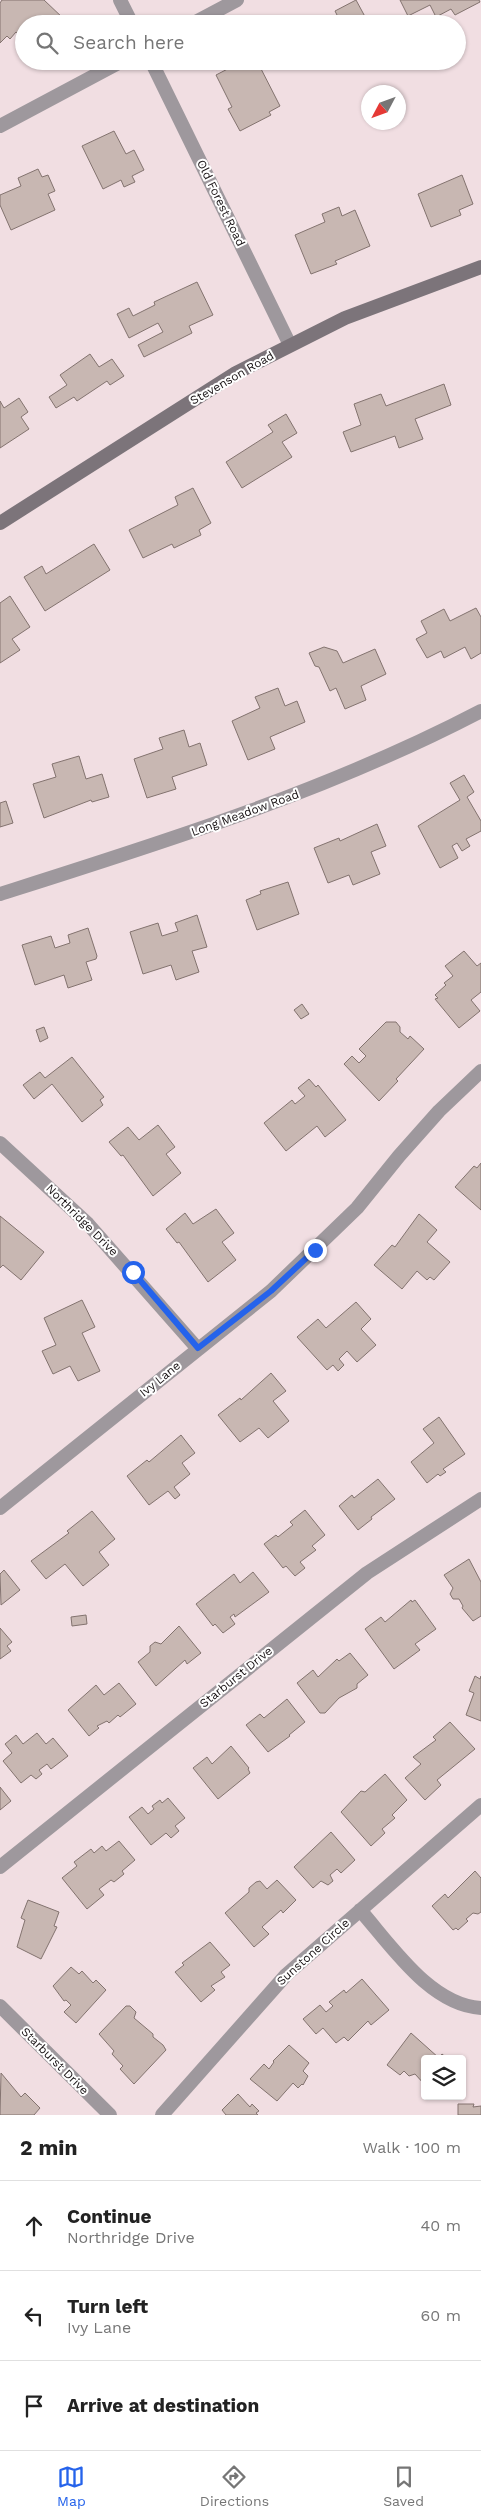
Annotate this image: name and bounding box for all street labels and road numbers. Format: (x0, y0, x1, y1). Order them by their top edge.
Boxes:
street label: Old Forest Road (194, 157, 248, 249)
street label: Stevenson Road (188, 348, 276, 408)
street label: Long Meadow Road (189, 787, 301, 839)
street label: Northridge Drive (43, 1181, 121, 1259)
street label: Ivy Lane (137, 1358, 183, 1400)
street label: Starburst Drive (197, 1643, 275, 1711)
street label: Sunstone Circle (274, 1916, 352, 1988)
street label: Starburst Drive (18, 2024, 92, 2098)

